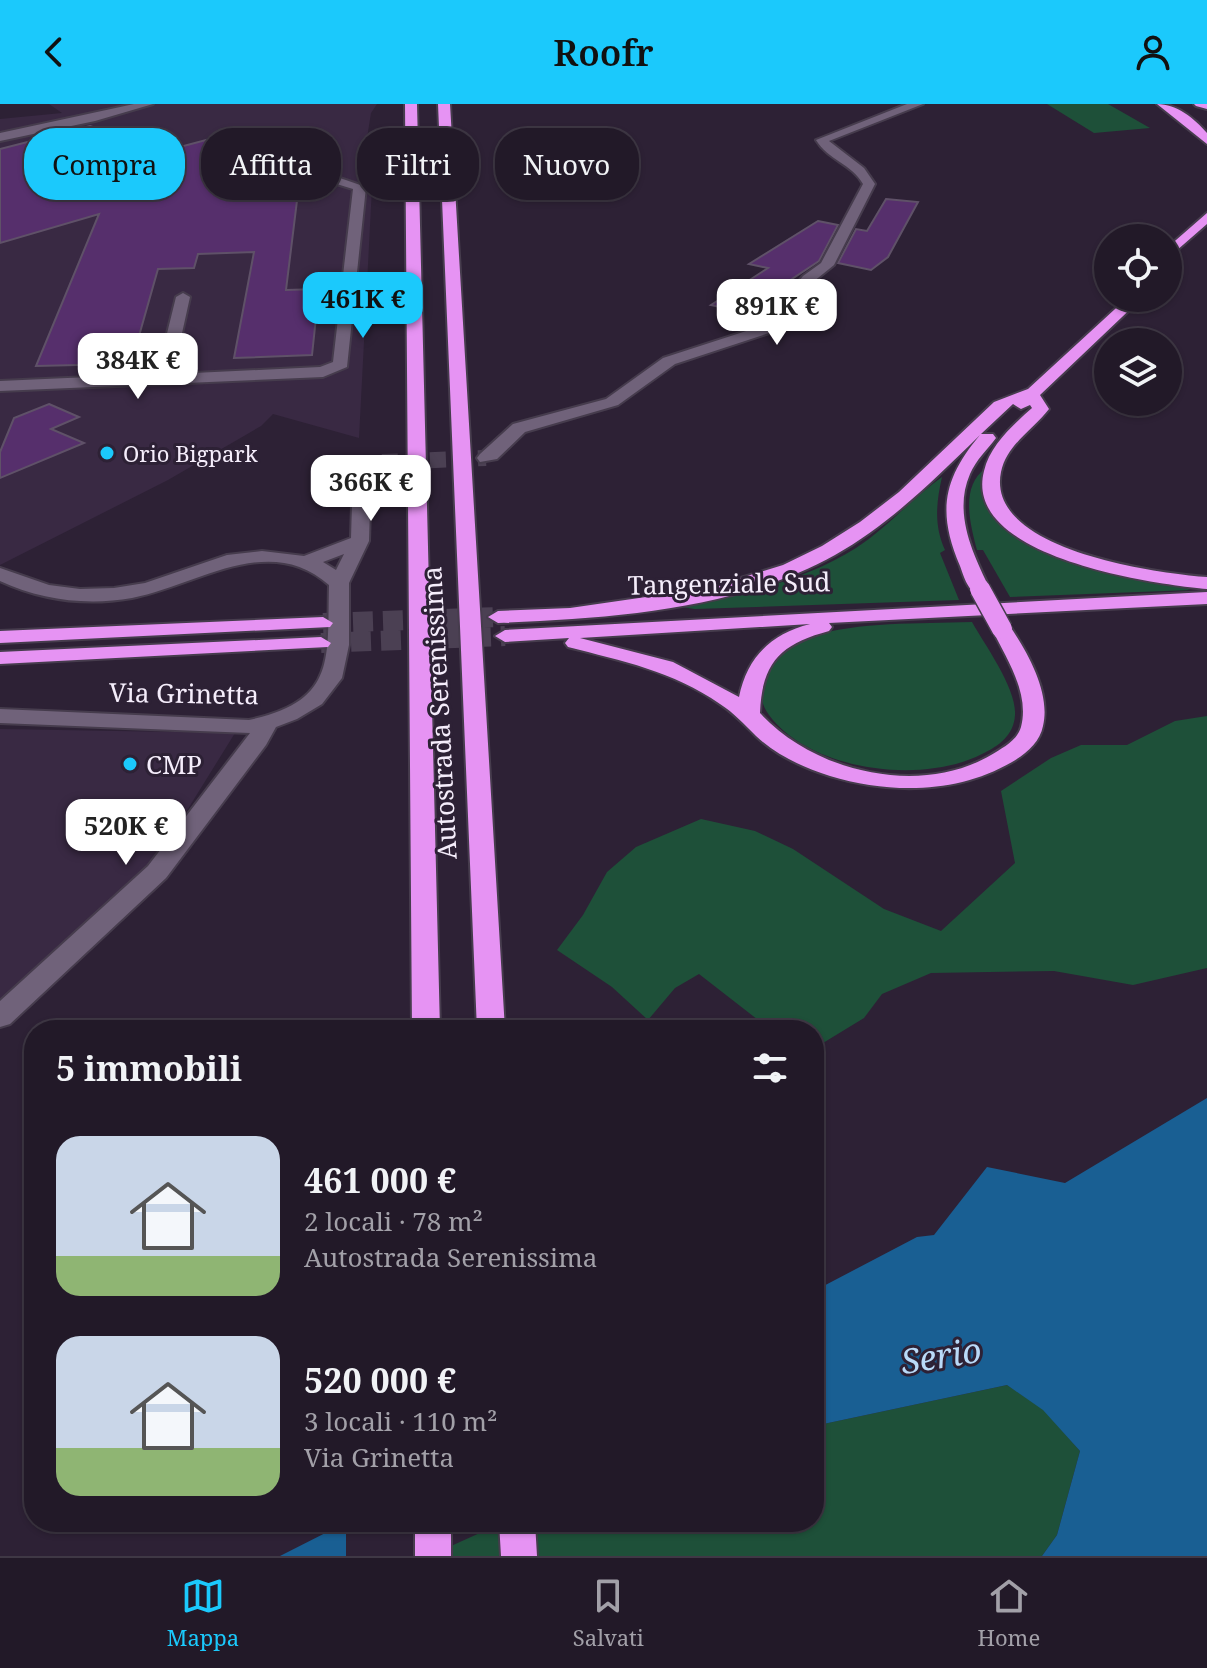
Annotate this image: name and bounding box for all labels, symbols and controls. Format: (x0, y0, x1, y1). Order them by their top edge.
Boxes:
text: Roofr (553, 28, 654, 77)
icon: back (32, 30, 76, 74)
icon: person (1131, 30, 1175, 74)
chip: Compra (24, 128, 185, 200)
chip: Affitta (201, 128, 341, 200)
chip: Filtri (357, 128, 479, 200)
chip: Nuovo (495, 128, 639, 200)
map controls (1094, 224, 1182, 416)
button: locate (1094, 224, 1182, 312)
pin: 461K € (298, 272, 428, 340)
pin: 891K € (712, 279, 842, 347)
text: 461K € (321, 280, 405, 316)
text: 891K € (735, 287, 819, 323)
button: layers (1094, 328, 1182, 416)
pin: 384K € (73, 333, 203, 401)
text: 384K € (96, 341, 180, 377)
place label: Orio Bigpark (123, 438, 258, 468)
marker: Orio Bigpark (98, 444, 116, 462)
pin: 366K € (306, 455, 436, 523)
text: 366K € (329, 463, 413, 499)
street label: Tangenziale Sud (627, 563, 831, 603)
street label: Autostrada Serenissima (413, 566, 465, 860)
street label: Via Grinetta (109, 674, 259, 712)
place label: CMP (146, 746, 202, 782)
marker: CMP (121, 755, 139, 773)
pin: 520K € (61, 799, 191, 867)
text: 520K € (84, 807, 168, 843)
text: 5 immobili (56, 1045, 242, 1091)
icon: filters (748, 1046, 792, 1090)
text: 461 000 € (304, 1157, 456, 1203)
icon: home (120, 1168, 216, 1264)
text: 2 locali · 78 m² (304, 1203, 483, 1239)
text: Autostrada Serenissima (304, 1239, 597, 1275)
water label: Serio (897, 1326, 985, 1384)
text: 520 000 € (304, 1357, 456, 1403)
icon: home (120, 1368, 216, 1464)
text: 3 locali · 110 m² (304, 1403, 498, 1439)
text: Via Grinetta (304, 1439, 454, 1475)
tab: Mappa (167, 1574, 239, 1652)
tab: Salvati (573, 1574, 644, 1652)
tab: Home (977, 1574, 1040, 1652)

